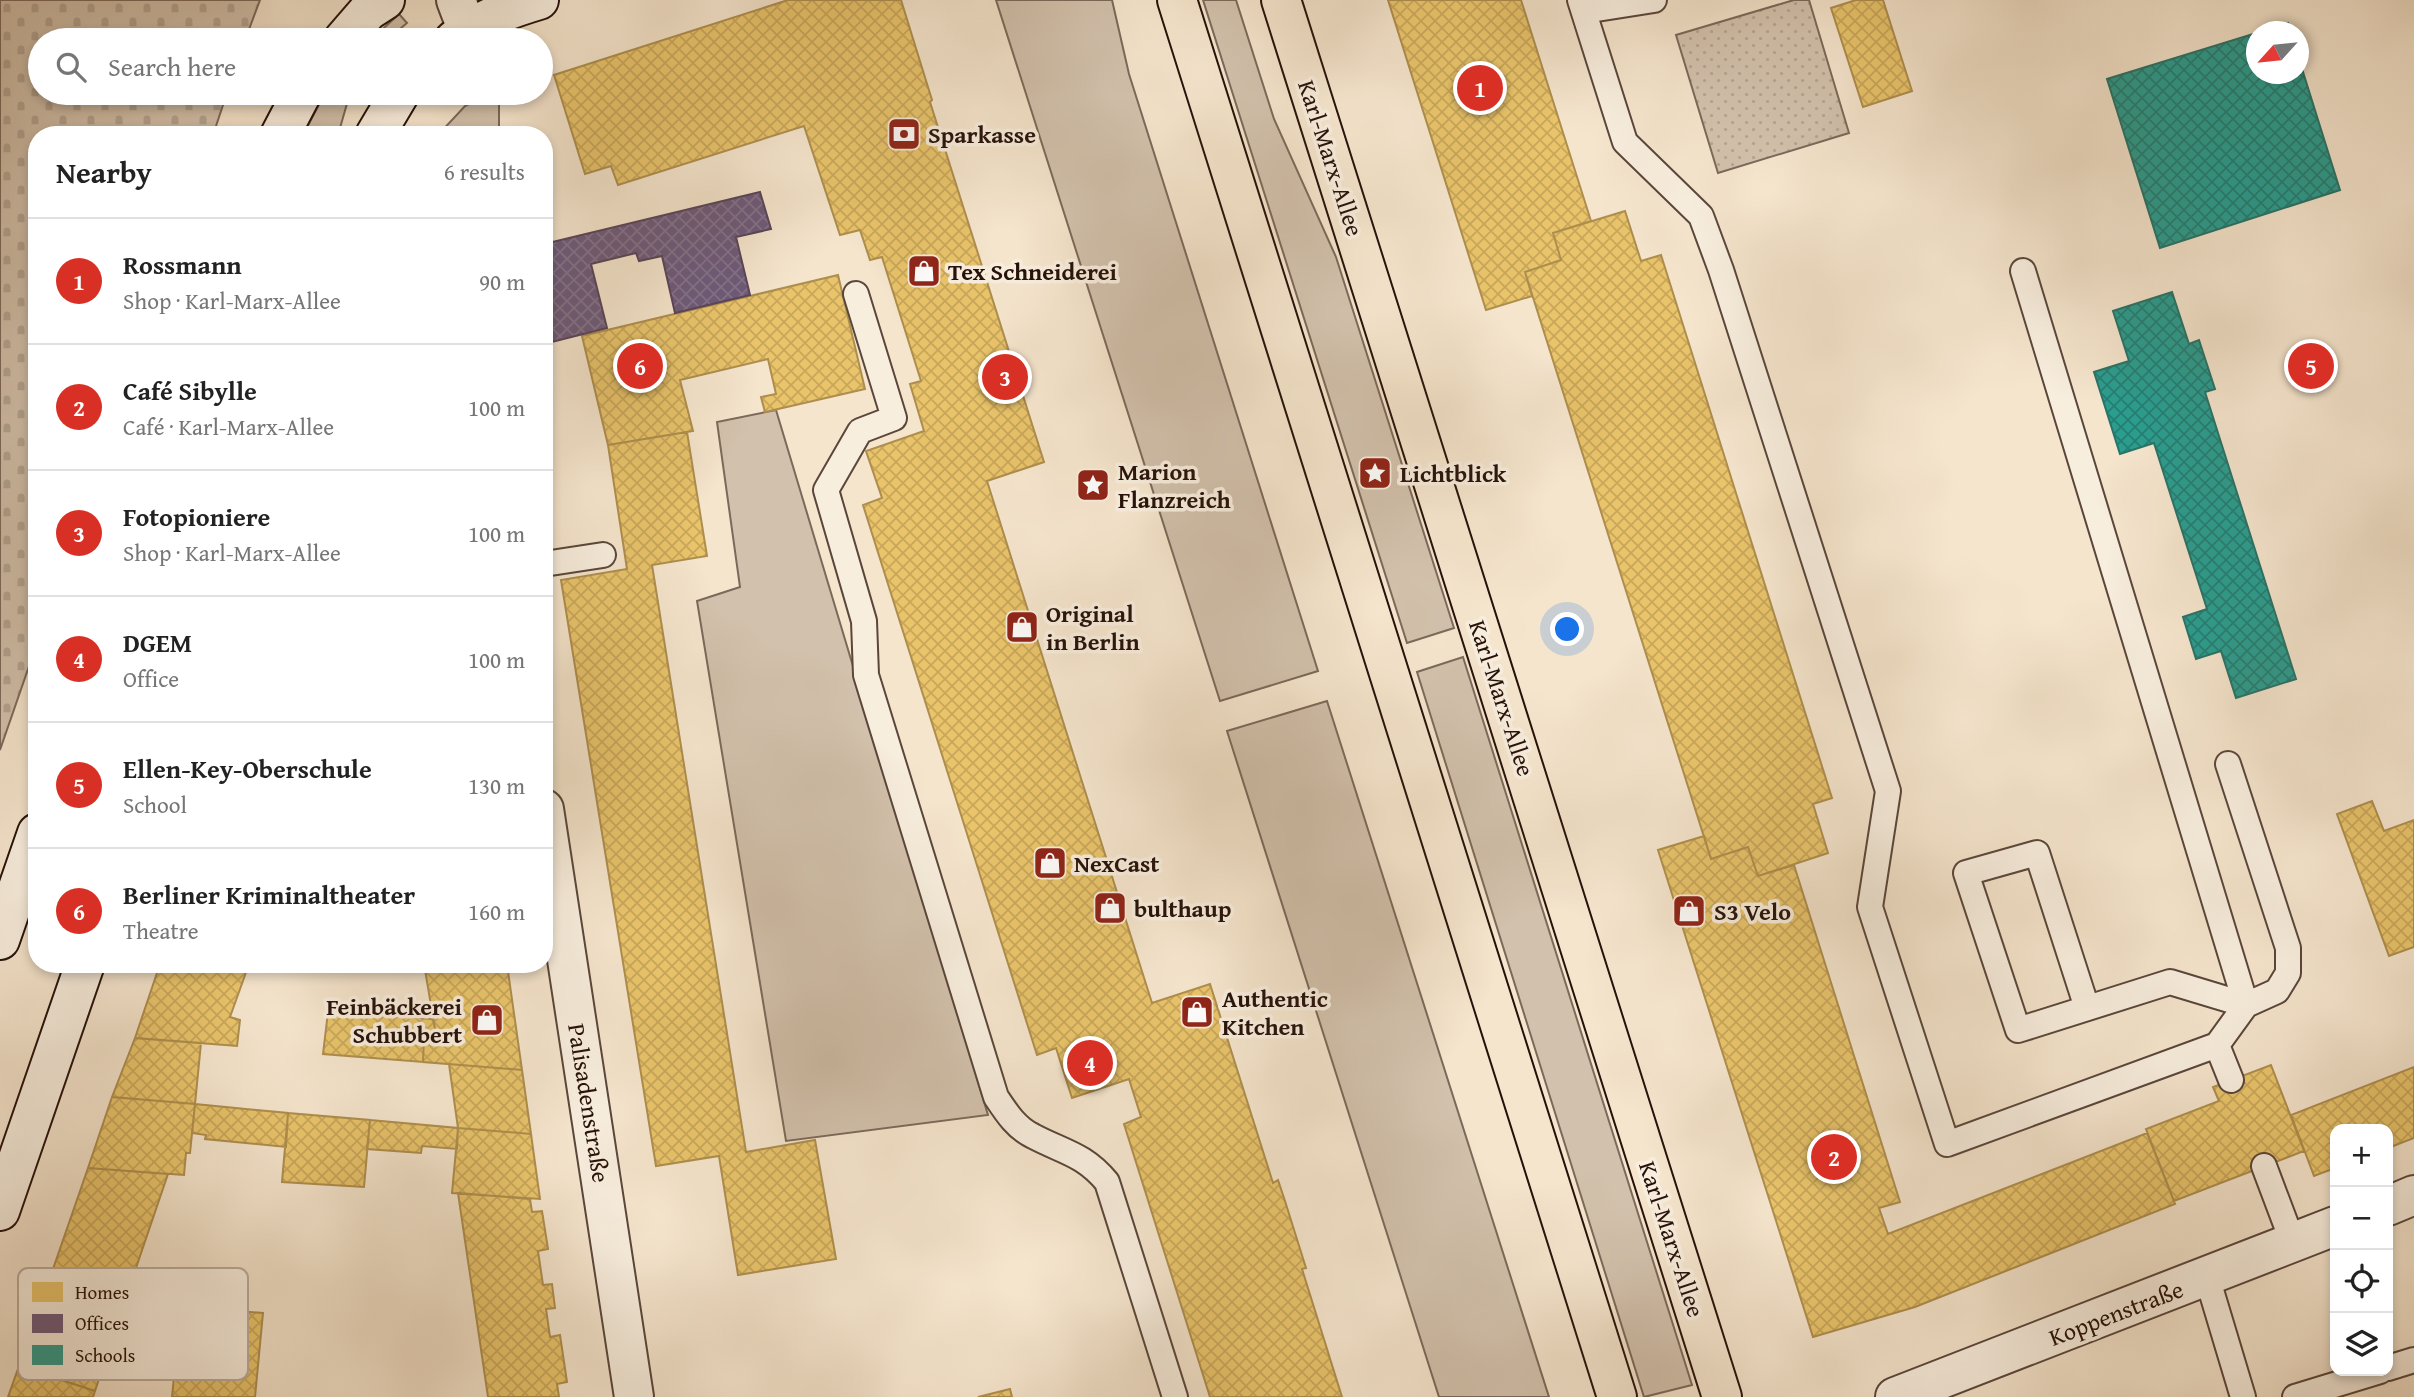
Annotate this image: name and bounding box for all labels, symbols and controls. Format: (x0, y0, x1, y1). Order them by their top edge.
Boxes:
north arrow (2246, 21, 2309, 84)
search box (28, 28, 553, 105)
text: Search here (108, 47, 236, 86)
icon: search (52, 48, 90, 86)
pin: 1 (1457, 62, 1503, 114)
street label: Karl-Marx-Allee (1289, 75, 1373, 241)
bank icon: Sparkasse (885, 115, 923, 153)
place label: Sparkasse (928, 117, 1036, 152)
text: Nearby (56, 150, 152, 194)
text: 6 results (444, 155, 525, 188)
text: Rossmann (123, 245, 242, 284)
shop icon: Tex Schneiderei (905, 252, 943, 290)
place label: Tex Schneiderei (948, 254, 1117, 289)
text: 1 (73, 265, 85, 298)
text: 90 m (479, 265, 525, 298)
text: Shop · Karl-Marx-Allee (123, 284, 341, 317)
pin: 6 (617, 340, 663, 392)
pin: 5 (2288, 340, 2334, 392)
pin: 3 (982, 351, 1028, 403)
text: Café Sibylle (123, 371, 257, 410)
text: 2 (73, 391, 85, 424)
text: 100 m (468, 391, 525, 424)
text: Café · Karl-Marx-Allee (123, 410, 334, 443)
place label: Marion Flanzreich (1118, 454, 1231, 517)
place icon: Lichtblick (1356, 454, 1394, 492)
place label: Lichtblick (1400, 456, 1507, 491)
place icon: Marion Flanzreich (1074, 466, 1112, 504)
text: Fotopioniere (123, 497, 270, 536)
text: 3 (73, 517, 85, 550)
text: 100 m (468, 517, 525, 550)
text: Shop · Karl-Marx-Allee (123, 536, 341, 569)
place label: Original in Berlin (1046, 596, 1140, 659)
shop icon: Original in Berlin (1003, 608, 1041, 646)
your location (1550, 612, 1584, 646)
street label: Karl-Marx-Allee (1460, 615, 1544, 781)
text: DGEM (123, 623, 192, 662)
text: 4 (73, 643, 85, 676)
text: 100 m (468, 643, 525, 676)
text: Office (123, 662, 179, 695)
text: Ellen-Key-Oberschule (123, 749, 372, 788)
text: 5 (73, 769, 85, 802)
text: 130 m (468, 769, 525, 802)
text: School (123, 788, 187, 821)
shop icon: NexCast (1031, 844, 1069, 882)
place label: NexCast (1074, 846, 1159, 881)
text: Berliner Kriminaltheater (123, 875, 415, 914)
shop icon: bulthaup (1091, 889, 1129, 927)
place label: bulthaup (1134, 891, 1231, 926)
shop icon: S3 Velo (1670, 892, 1708, 930)
place label: S3 Velo (1714, 894, 1791, 929)
text: 6 (73, 895, 85, 928)
text: 160 m (468, 895, 525, 928)
text: Theatre (123, 914, 199, 947)
place label: Authentic Kitchen (1222, 981, 1328, 1044)
place label: Feinbäckerei Schubbert (326, 989, 462, 1052)
shop icon: Authentic Kitchen (1178, 993, 1216, 1031)
shop icon: Feinbäckerei Schubbert (468, 1001, 506, 1039)
street label: Palisadenstraße (559, 1021, 619, 1185)
pin: 4 (1067, 1037, 1113, 1089)
map controls (2330, 1124, 2393, 1376)
button: + (2330, 1124, 2393, 1187)
pin: 2 (1811, 1131, 1857, 1183)
street label: Karl-Marx-Allee (1630, 1156, 1714, 1322)
button: − (2330, 1187, 2393, 1250)
button: locate (2330, 1250, 2393, 1313)
legend (18, 1268, 248, 1380)
street label: Koppenstraße (2044, 1271, 2188, 1355)
text: Homes (75, 1278, 129, 1306)
text: Offices (75, 1309, 129, 1337)
button: layers (2330, 1313, 2393, 1376)
text: Schools (75, 1341, 135, 1369)

